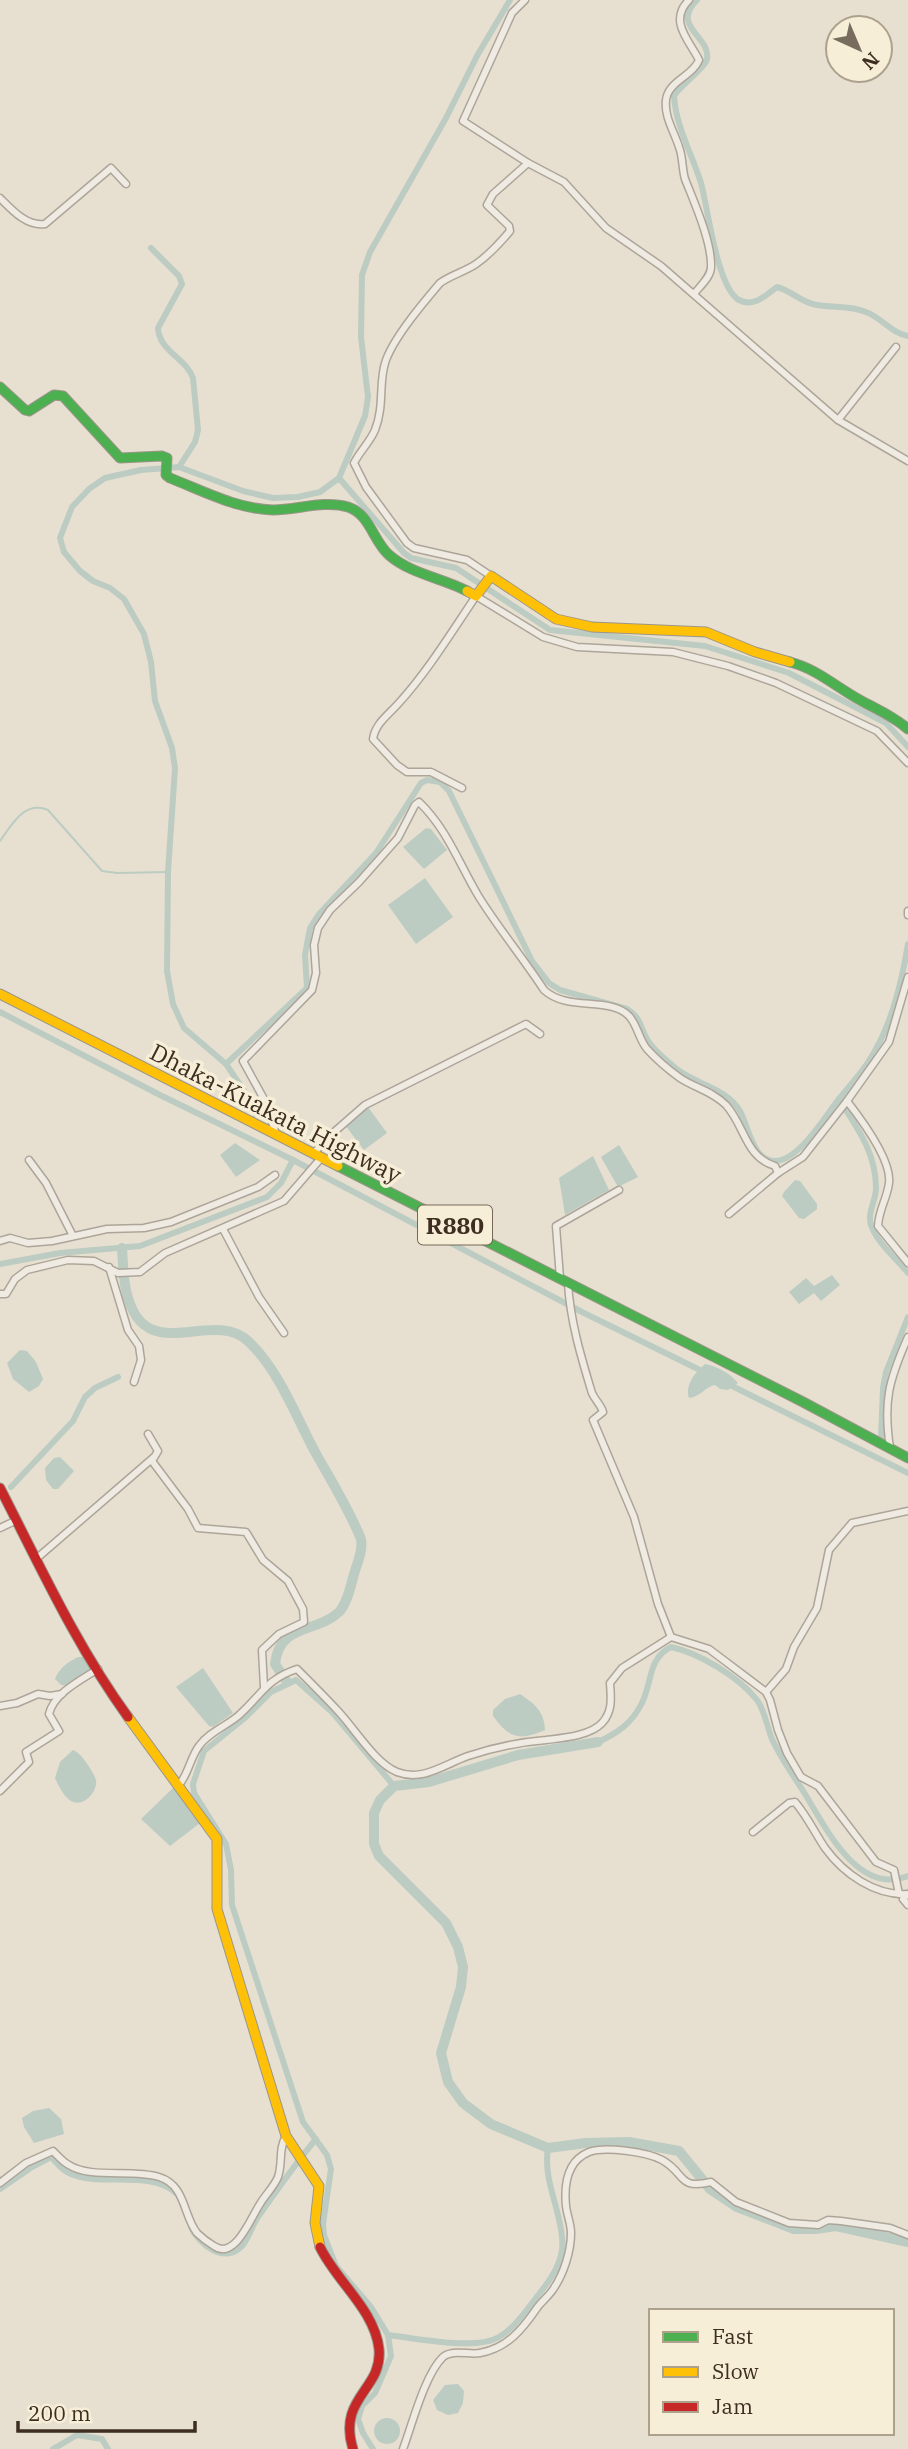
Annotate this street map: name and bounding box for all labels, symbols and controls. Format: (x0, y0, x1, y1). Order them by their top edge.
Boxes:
north arrow (824, 14, 894, 84)
text: N (857, 47, 885, 75)
street label: Dhaka-Kuakata Highway (145, 1036, 407, 1191)
road number: R880 (418, 1206, 492, 1244)
legend (649, 2309, 894, 2435)
text: Fast (712, 2322, 753, 2350)
text: Slow (712, 2357, 759, 2385)
scale bar (18, 2390, 194, 2434)
text: Jam (712, 2392, 753, 2420)
text: 200 m (28, 2399, 91, 2427)

